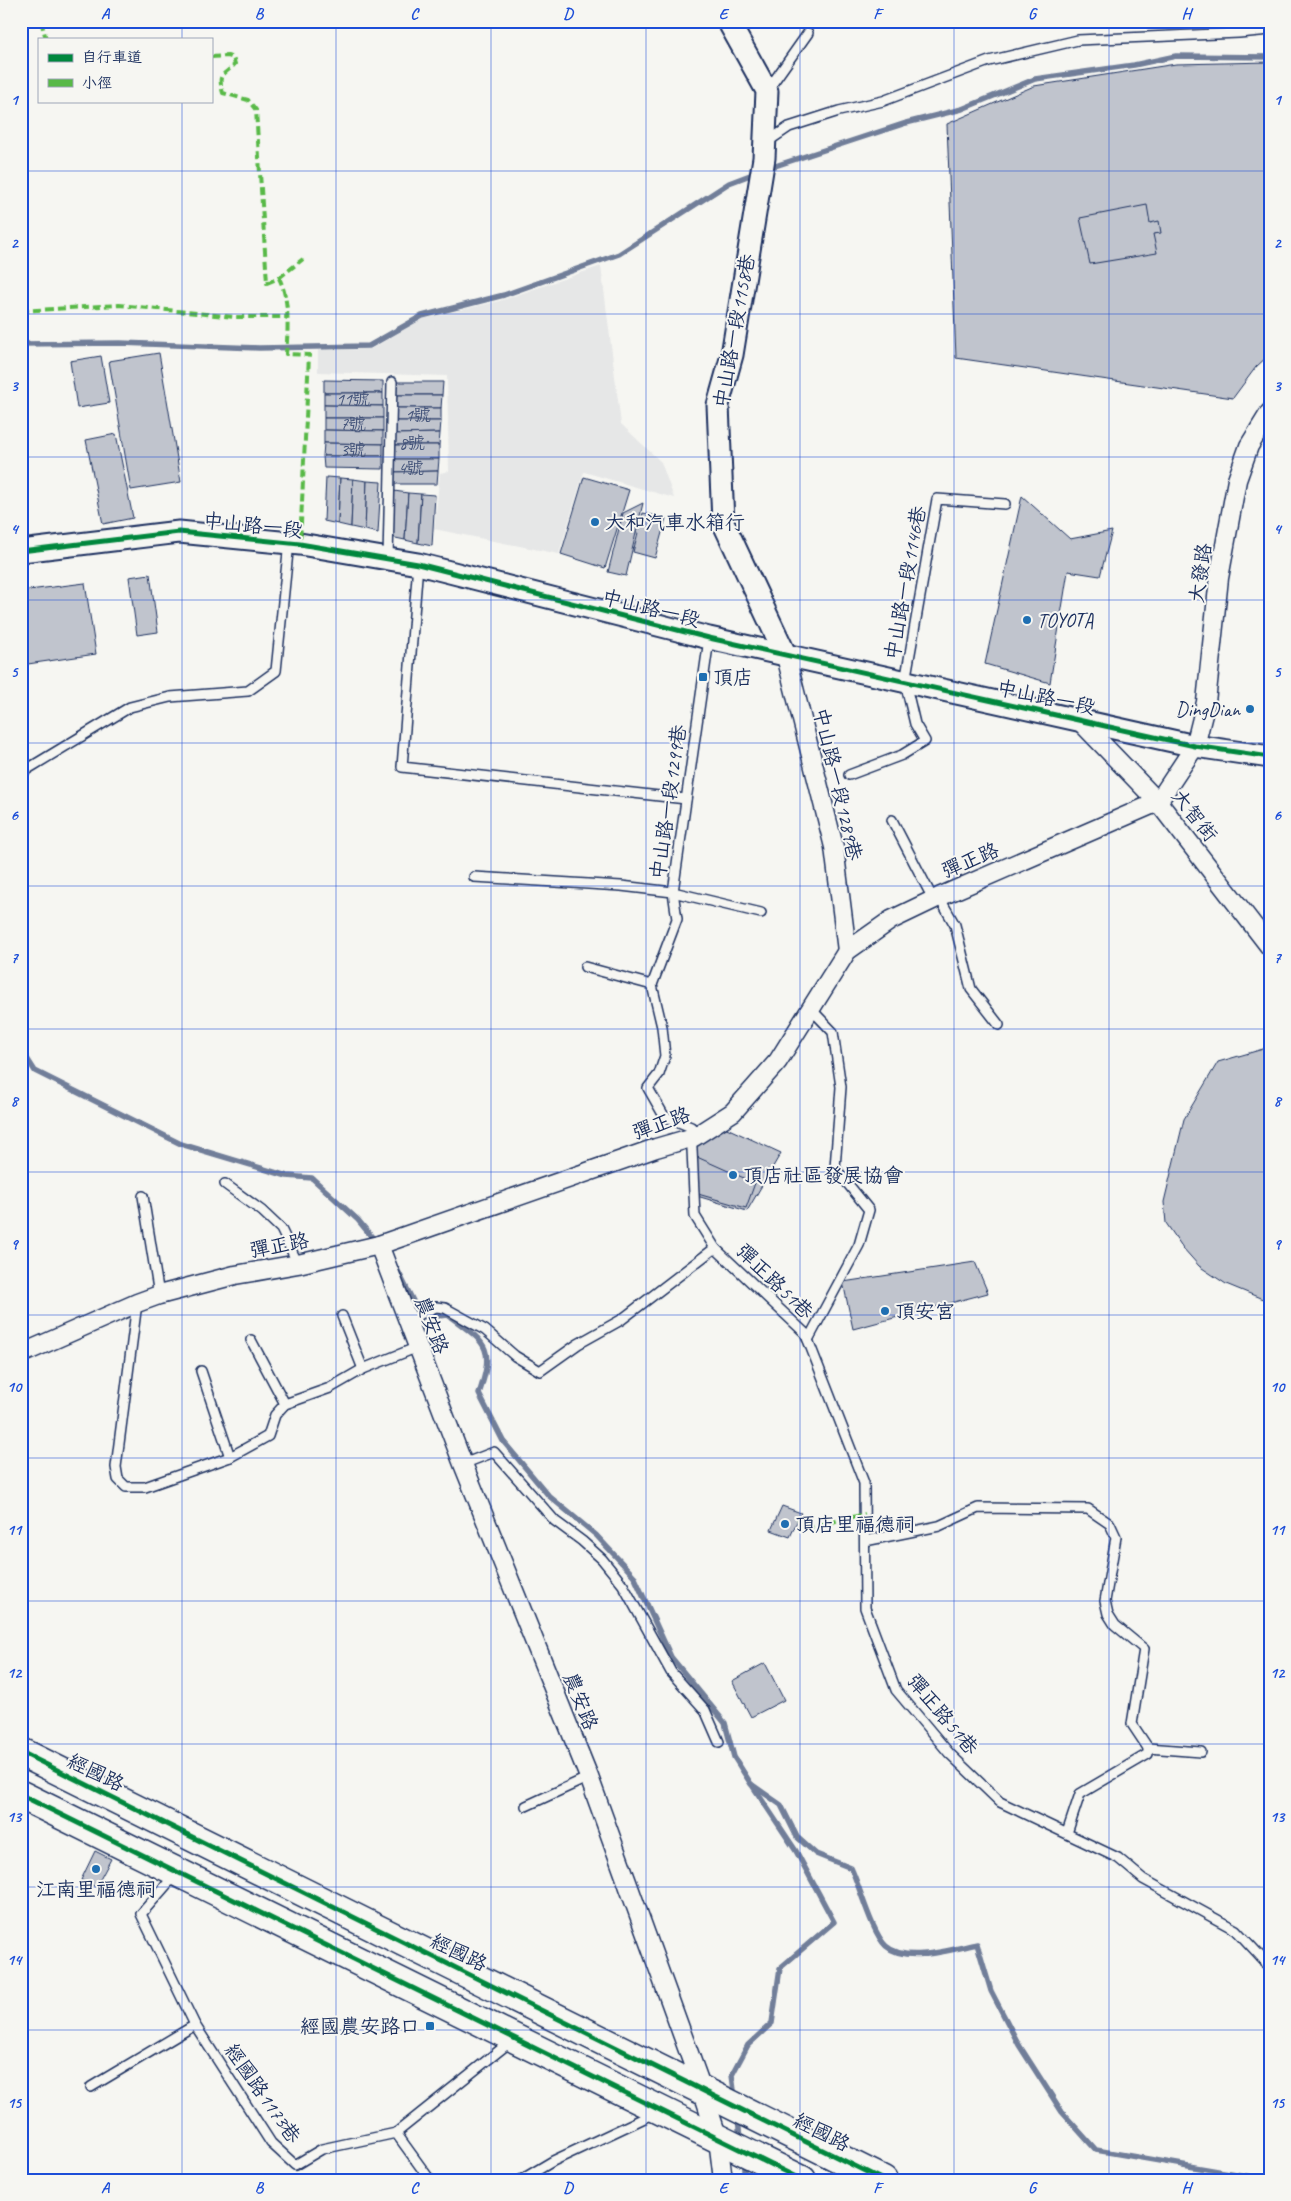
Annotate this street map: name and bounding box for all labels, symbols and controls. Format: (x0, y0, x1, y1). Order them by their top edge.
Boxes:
text: A (101, 4, 111, 24)
text: B (255, 4, 265, 24)
text: C (410, 4, 420, 24)
text: D (563, 4, 574, 24)
text: E (719, 4, 730, 24)
text: F (873, 4, 884, 24)
text: G (1028, 4, 1038, 24)
text: H (1181, 4, 1193, 24)
legend (38, 38, 212, 102)
text: 自行車道 (82, 48, 142, 67)
text: 小徑 (82, 74, 112, 93)
text: 1 (10, 90, 19, 110)
text: 1 (1273, 90, 1282, 110)
text: 2 (10, 233, 19, 253)
text: 2 (1273, 233, 1282, 253)
street label: 中山路一段1158巷 (709, 251, 761, 410)
text: 3 (10, 376, 19, 396)
text: 3 (1273, 376, 1282, 396)
house number: 11號 (336, 388, 370, 410)
house number: 1號 (405, 404, 431, 426)
house number: 7號 (340, 413, 366, 435)
house number: 8號 (399, 432, 425, 454)
house number: 3號 (340, 439, 366, 461)
house number: 4號 (398, 457, 424, 479)
street label: 中山路一段1146巷 (880, 503, 932, 662)
street label: 中山路一段 (202, 508, 304, 543)
place label: 大和汽車水箱行 (605, 510, 745, 535)
marker: 大和汽車水箱行 (589, 516, 601, 528)
text: 4 (10, 519, 19, 539)
text: 4 (1273, 519, 1282, 539)
street label: 大發路 (1184, 541, 1217, 605)
street label: 中山路一段 (599, 584, 702, 633)
place label: TOYOTA (1037, 608, 1094, 633)
marker: TOYOTA (1021, 614, 1033, 626)
text: 5 (11, 662, 20, 682)
text: 5 (1274, 662, 1283, 682)
place label: 頂店 (713, 665, 753, 690)
marker: 頂店 (697, 671, 709, 683)
street label: 中山路一段 (994, 675, 1097, 720)
place label: DingDian (1176, 697, 1241, 722)
marker: DingDian (1244, 703, 1256, 715)
street label: 中山路一段1289巷 (808, 705, 867, 864)
street label: 中山路一段1299巷 (645, 722, 692, 881)
street label: 大智街 (1166, 784, 1223, 847)
text: 6 (10, 805, 19, 825)
text: 6 (1273, 805, 1282, 825)
street label: 彈正路 (938, 837, 1004, 884)
text: 7 (10, 948, 19, 968)
text: 7 (1273, 948, 1282, 968)
text: 8 (10, 1091, 19, 1111)
text: 8 (1273, 1091, 1282, 1111)
street label: 彈正路 (629, 1101, 695, 1145)
place label: 頂店社區發展協會 (743, 1163, 904, 1188)
marker: 頂店社區發展協會 (727, 1169, 739, 1181)
street label: 彈正路 (247, 1227, 312, 1263)
text: 9 (10, 1234, 19, 1254)
text: 9 (1273, 1234, 1282, 1254)
street label: 彈正路51巷 (731, 1238, 819, 1325)
street label: 農安路 (409, 1293, 454, 1359)
place label: 頂安宮 (895, 1299, 955, 1324)
marker: 頂安宮 (879, 1305, 891, 1317)
text: 10 (7, 1377, 23, 1397)
text: 10 (1270, 1377, 1286, 1397)
place label: 頂店里福德祠 (795, 1512, 915, 1537)
marker: 頂店里福德祠 (779, 1518, 791, 1530)
text: 11 (7, 1520, 23, 1540)
text: 11 (1270, 1520, 1286, 1540)
text: 12 (7, 1663, 23, 1683)
text: 12 (1270, 1663, 1286, 1683)
street label: 農安路 (558, 1669, 604, 1735)
street label: 彈正路51巷 (902, 1669, 984, 1761)
street label: 經國路 (63, 1748, 129, 1797)
text: 13 (7, 1807, 23, 1827)
text: 13 (1270, 1807, 1286, 1827)
marker: 江南里福德祠 (90, 1863, 102, 1875)
place label: 江南里福德祠 (36, 1877, 156, 1902)
street label: 經國路 (426, 1928, 492, 1977)
text: 14 (7, 1950, 23, 1970)
text: 14 (1270, 1950, 1286, 1970)
place label: 經國農安路口 (300, 2014, 420, 2039)
marker: 經國農安路口 (424, 2020, 436, 2032)
street label: 經國路1173巷 (219, 2039, 307, 2149)
text: 15 (7, 2093, 23, 2113)
text: 15 (1270, 2093, 1286, 2113)
street label: 經國路 (789, 2108, 855, 2158)
text: A (101, 2178, 111, 2198)
text: B (255, 2178, 265, 2198)
text: C (410, 2178, 420, 2198)
text: D (563, 2178, 574, 2198)
text: E (719, 2178, 730, 2198)
text: F (873, 2178, 884, 2198)
text: G (1028, 2178, 1038, 2198)
text: H (1181, 2178, 1193, 2198)

